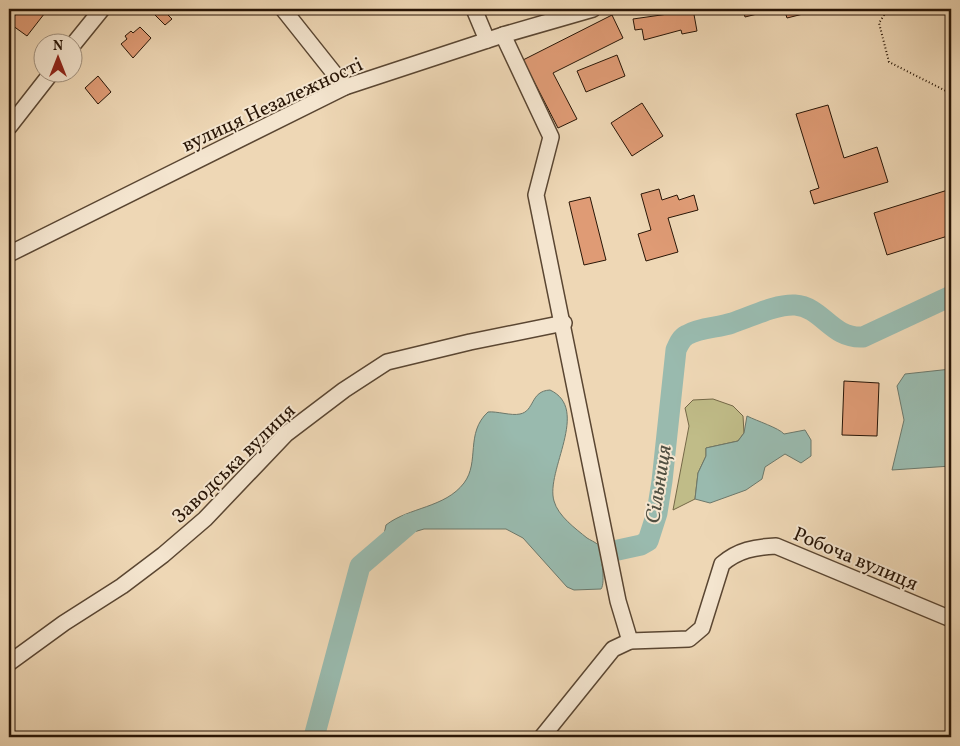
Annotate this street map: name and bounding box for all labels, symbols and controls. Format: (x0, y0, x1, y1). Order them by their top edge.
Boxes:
north arrow (32, 32, 82, 82)
text: N (53, 37, 63, 56)
street label: вулиця Незалежності (178, 52, 368, 160)
street label: Заводська вулиця (166, 398, 302, 531)
water label: Сільниця (639, 443, 680, 526)
street label: Робоча вулиця (788, 521, 922, 599)

